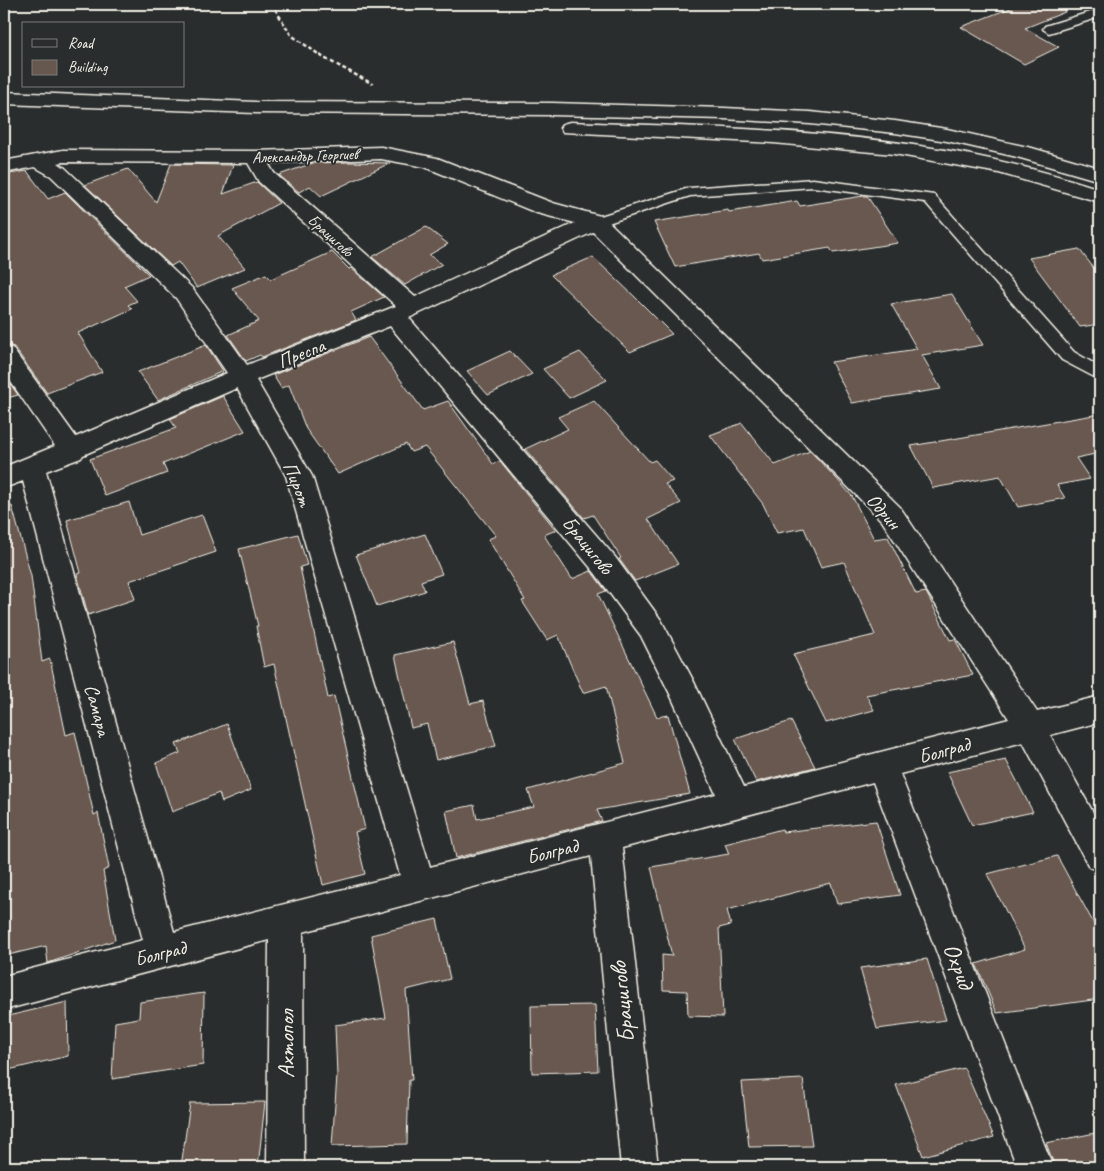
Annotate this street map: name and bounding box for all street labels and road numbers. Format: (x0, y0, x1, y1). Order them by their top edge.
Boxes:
street label: Александър Георгиев (252, 144, 362, 168)
street label: Брацигово (303, 210, 358, 262)
street label: Преспа (274, 332, 330, 374)
street label: Пирот (277, 458, 318, 512)
street label: Одрин (861, 488, 907, 536)
street label: Брацигово (557, 511, 619, 580)
street label: Самара (79, 681, 117, 741)
street label: Болград (916, 731, 974, 769)
street label: Болград (524, 833, 582, 870)
street label: Болград (132, 935, 190, 972)
street label: Охрид (937, 939, 982, 996)
street label: Брацигово (603, 958, 641, 1044)
street label: Ахтопол (271, 1008, 301, 1078)

